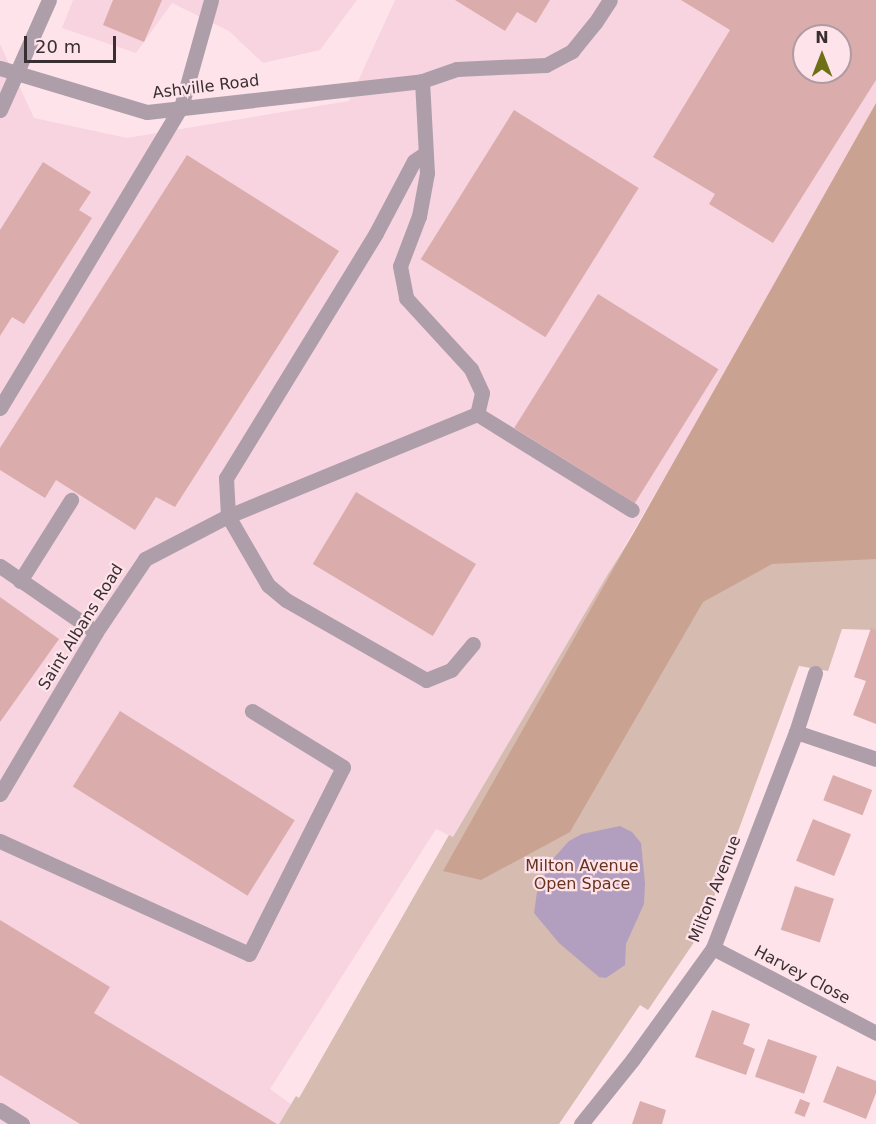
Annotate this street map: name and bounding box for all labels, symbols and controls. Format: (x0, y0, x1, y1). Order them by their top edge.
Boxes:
scale bar (27, 24, 118, 62)
north arrow (792, 24, 852, 84)
text: N (815, 28, 829, 47)
text: 20 m (35, 36, 81, 57)
street label: Ashville Road (152, 71, 260, 103)
street label: Saint Albans Road (34, 560, 128, 694)
street label: Milton Avenue (685, 833, 745, 945)
park label: Milton Avenue Open Space (525, 856, 639, 894)
street label: Harvey Close (751, 942, 853, 1008)

